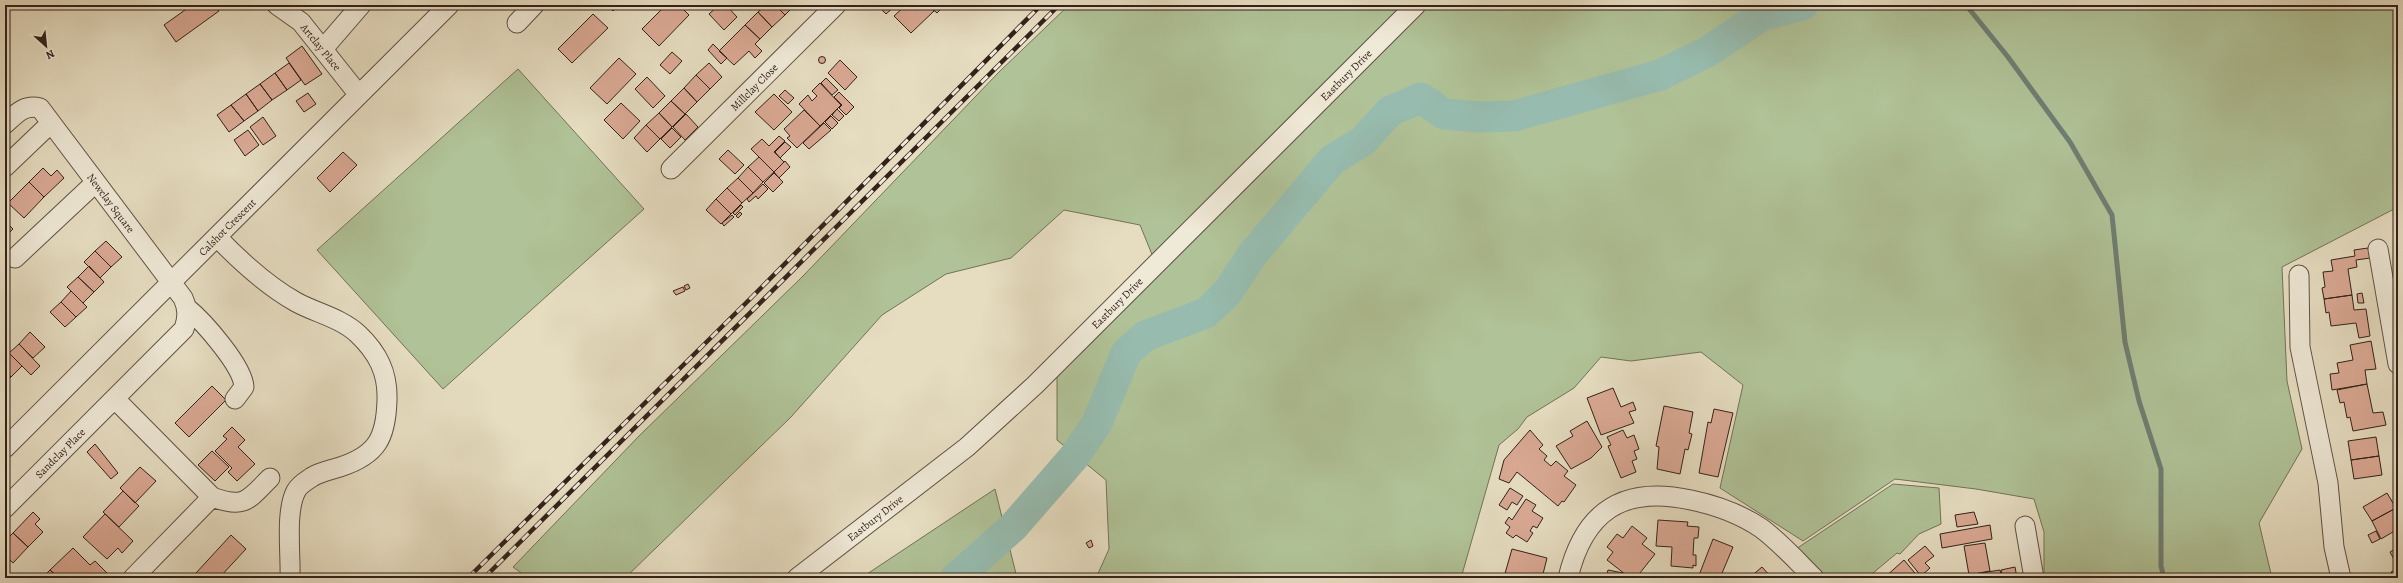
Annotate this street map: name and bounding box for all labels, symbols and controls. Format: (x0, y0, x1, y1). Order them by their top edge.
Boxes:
street label: Artclay Place (296, 20, 344, 74)
north arrow (26, 26, 66, 66)
text: N (43, 46, 57, 63)
street label: Eastbury Drive (1317, 46, 1375, 104)
street label: Millclay Close (727, 60, 781, 114)
street label: Newclay Square (83, 170, 138, 236)
street label: Calshot Crescent (195, 195, 260, 259)
street label: Eastbury Drive (1088, 274, 1146, 332)
street label: Sandclay Place (32, 425, 89, 482)
street label: Eastbury Drive (844, 492, 906, 545)

